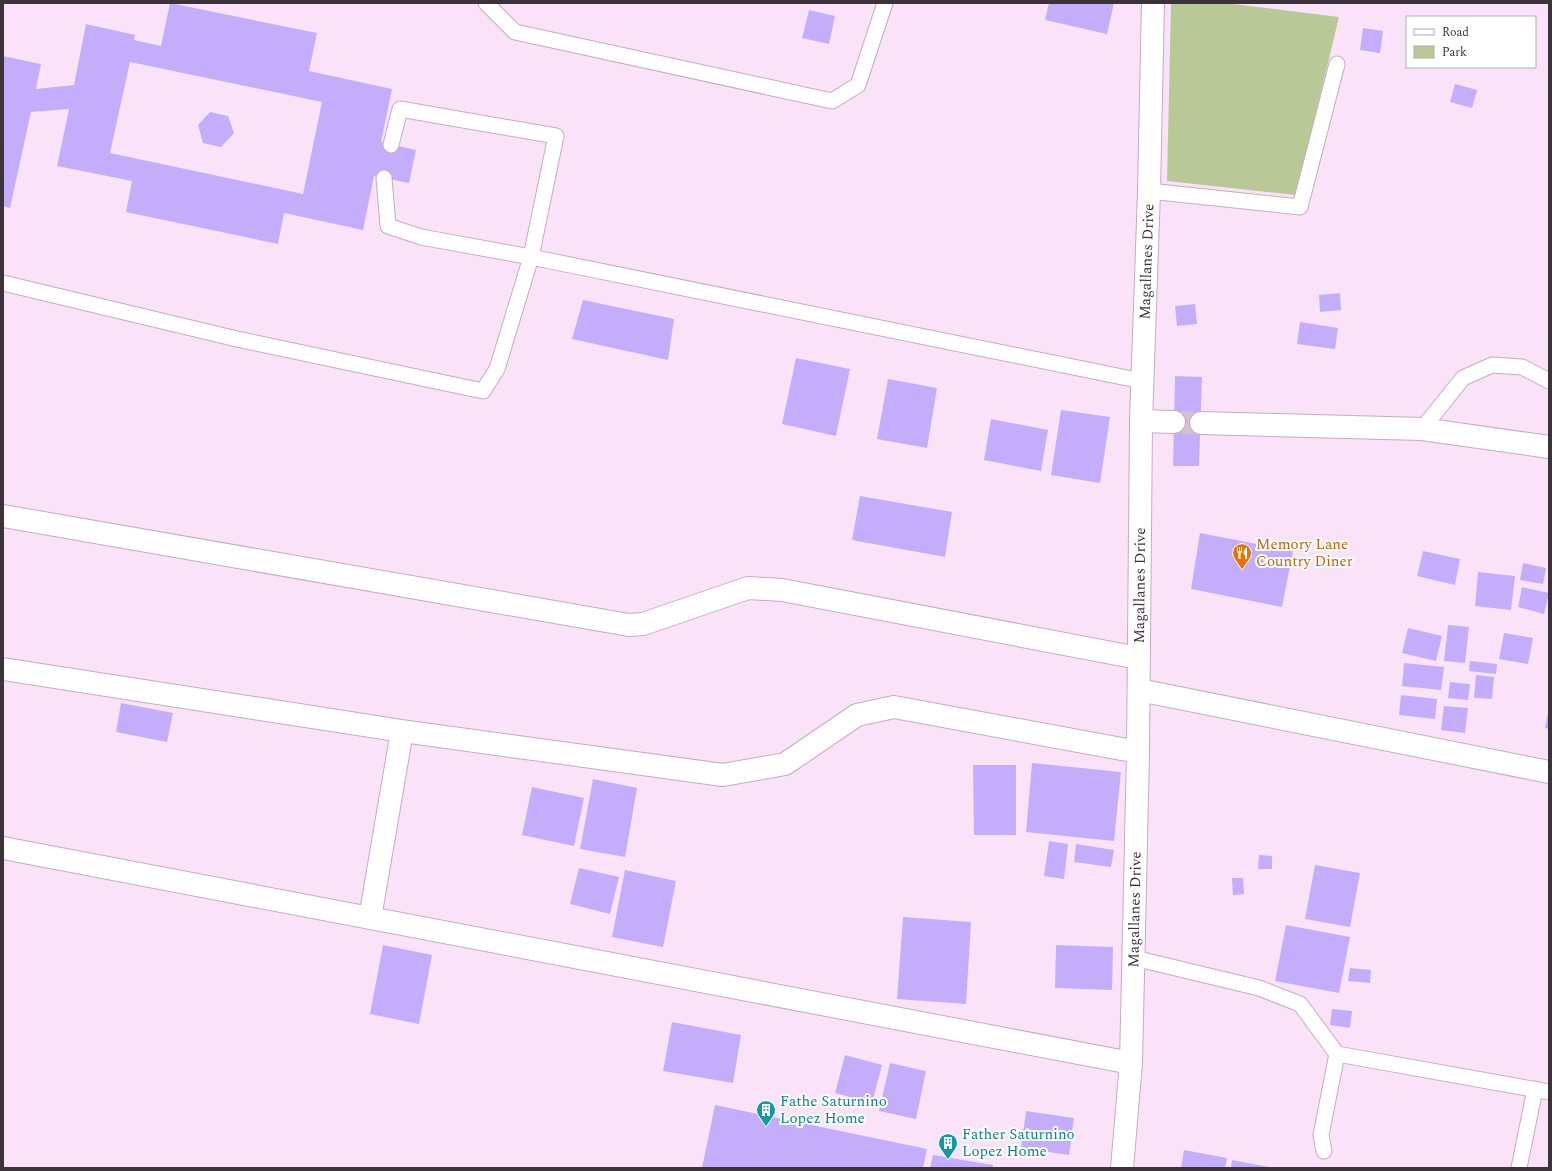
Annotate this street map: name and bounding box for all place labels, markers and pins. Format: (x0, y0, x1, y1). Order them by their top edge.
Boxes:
place label: Memory Lane Country Diner (1256, 533, 1353, 573)
restaurant icon: Memory Lane Country Diner (1231, 542, 1253, 570)
place label: Fathe Saturnino Lopez Home (780, 1090, 887, 1130)
building icon: Fathe Saturnino Lopez Home (755, 1099, 777, 1127)
place label: Father Saturnino Lopez Home (962, 1123, 1075, 1163)
building icon: Father Saturnino Lopez Home (937, 1132, 959, 1160)

